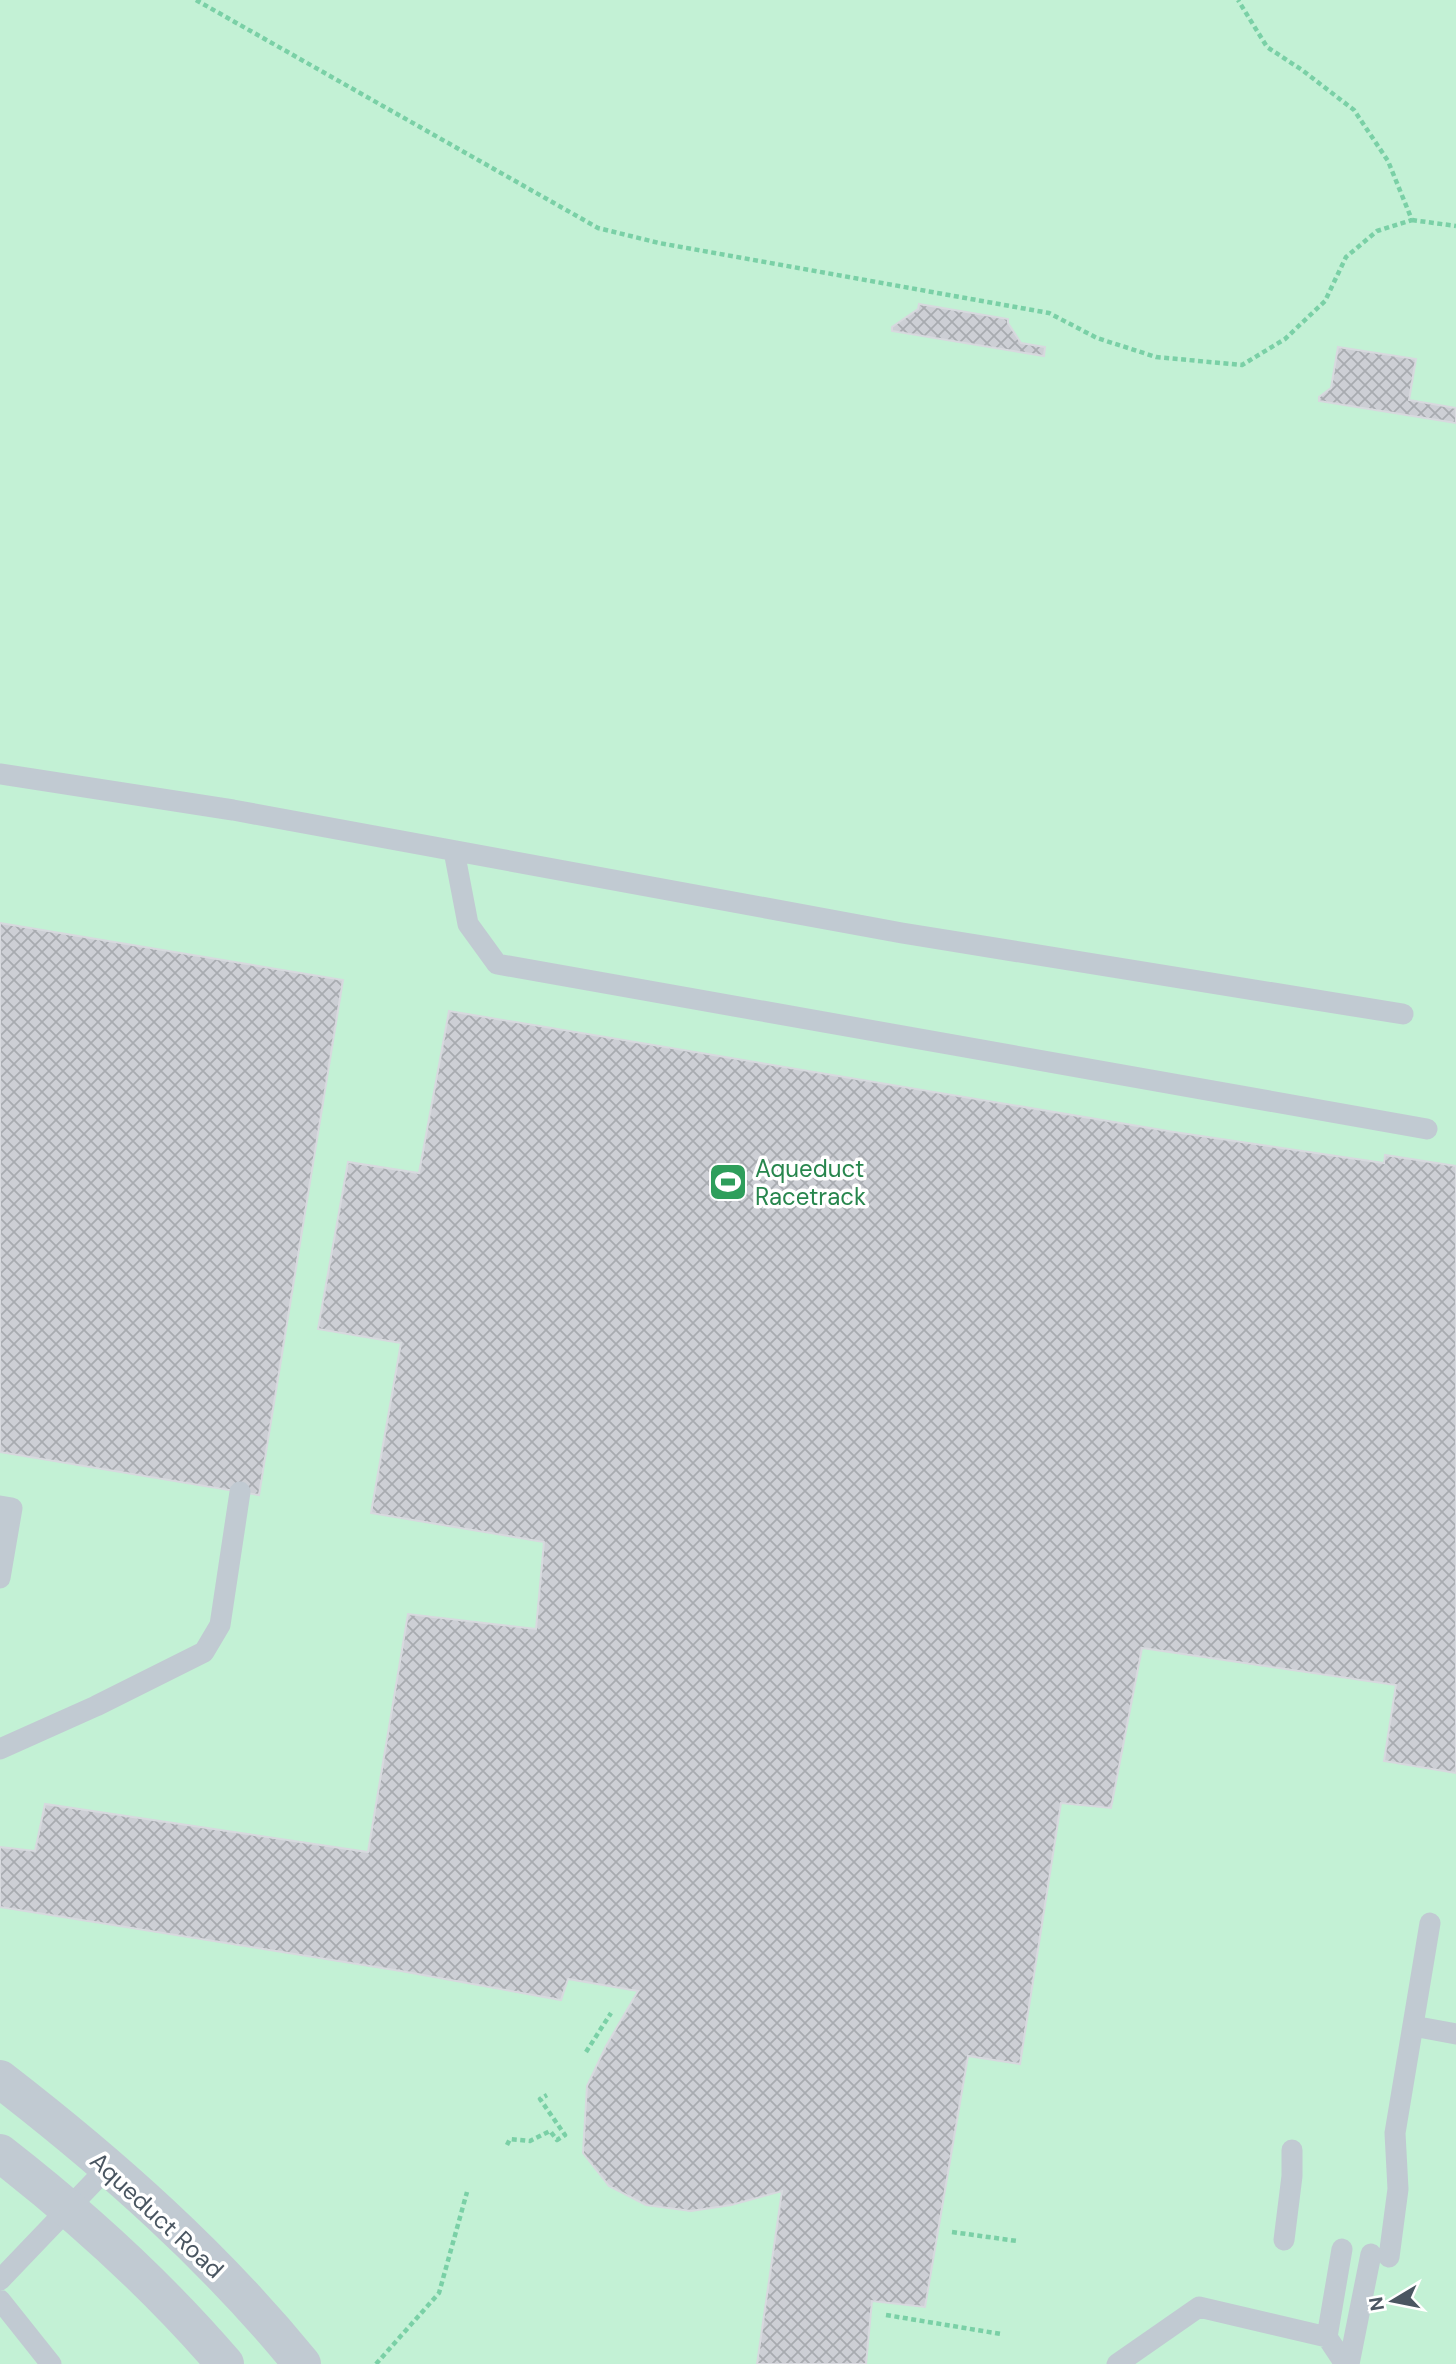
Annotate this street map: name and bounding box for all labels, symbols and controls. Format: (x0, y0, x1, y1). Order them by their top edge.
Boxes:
place label: Aqueduct Racetrack (755, 1153, 866, 1212)
sports icon: Aqueduct Racetrack (707, 1161, 749, 1203)
street label: Aqueduct Road (84, 2145, 230, 2285)
north arrow (1358, 2266, 1428, 2336)
text: N (1363, 2295, 1390, 2313)

